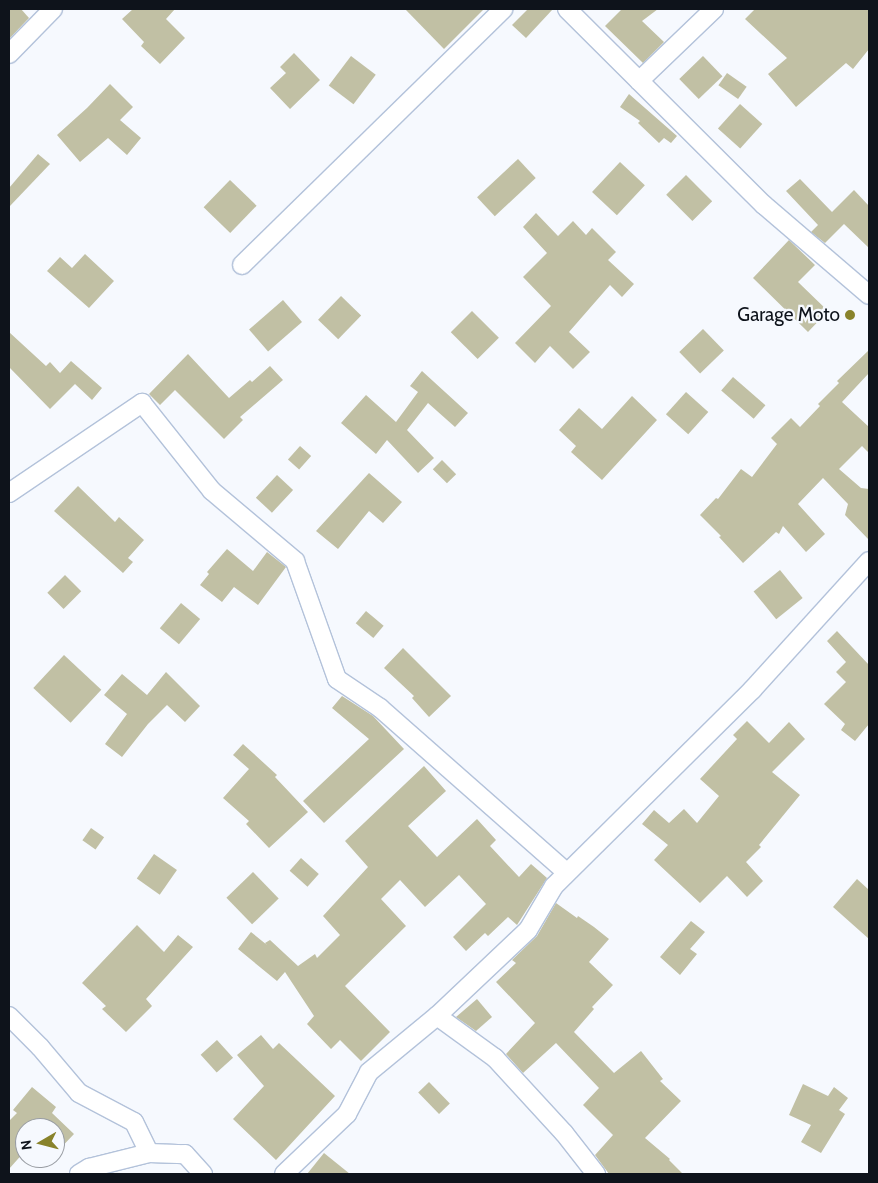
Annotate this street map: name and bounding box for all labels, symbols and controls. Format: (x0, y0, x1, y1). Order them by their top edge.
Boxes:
place label: Garage Moto (737, 304, 840, 326)
marker: Garage Moto (844, 309, 856, 321)
north arrow (15, 1118, 65, 1168)
text: N (17, 1139, 36, 1151)

